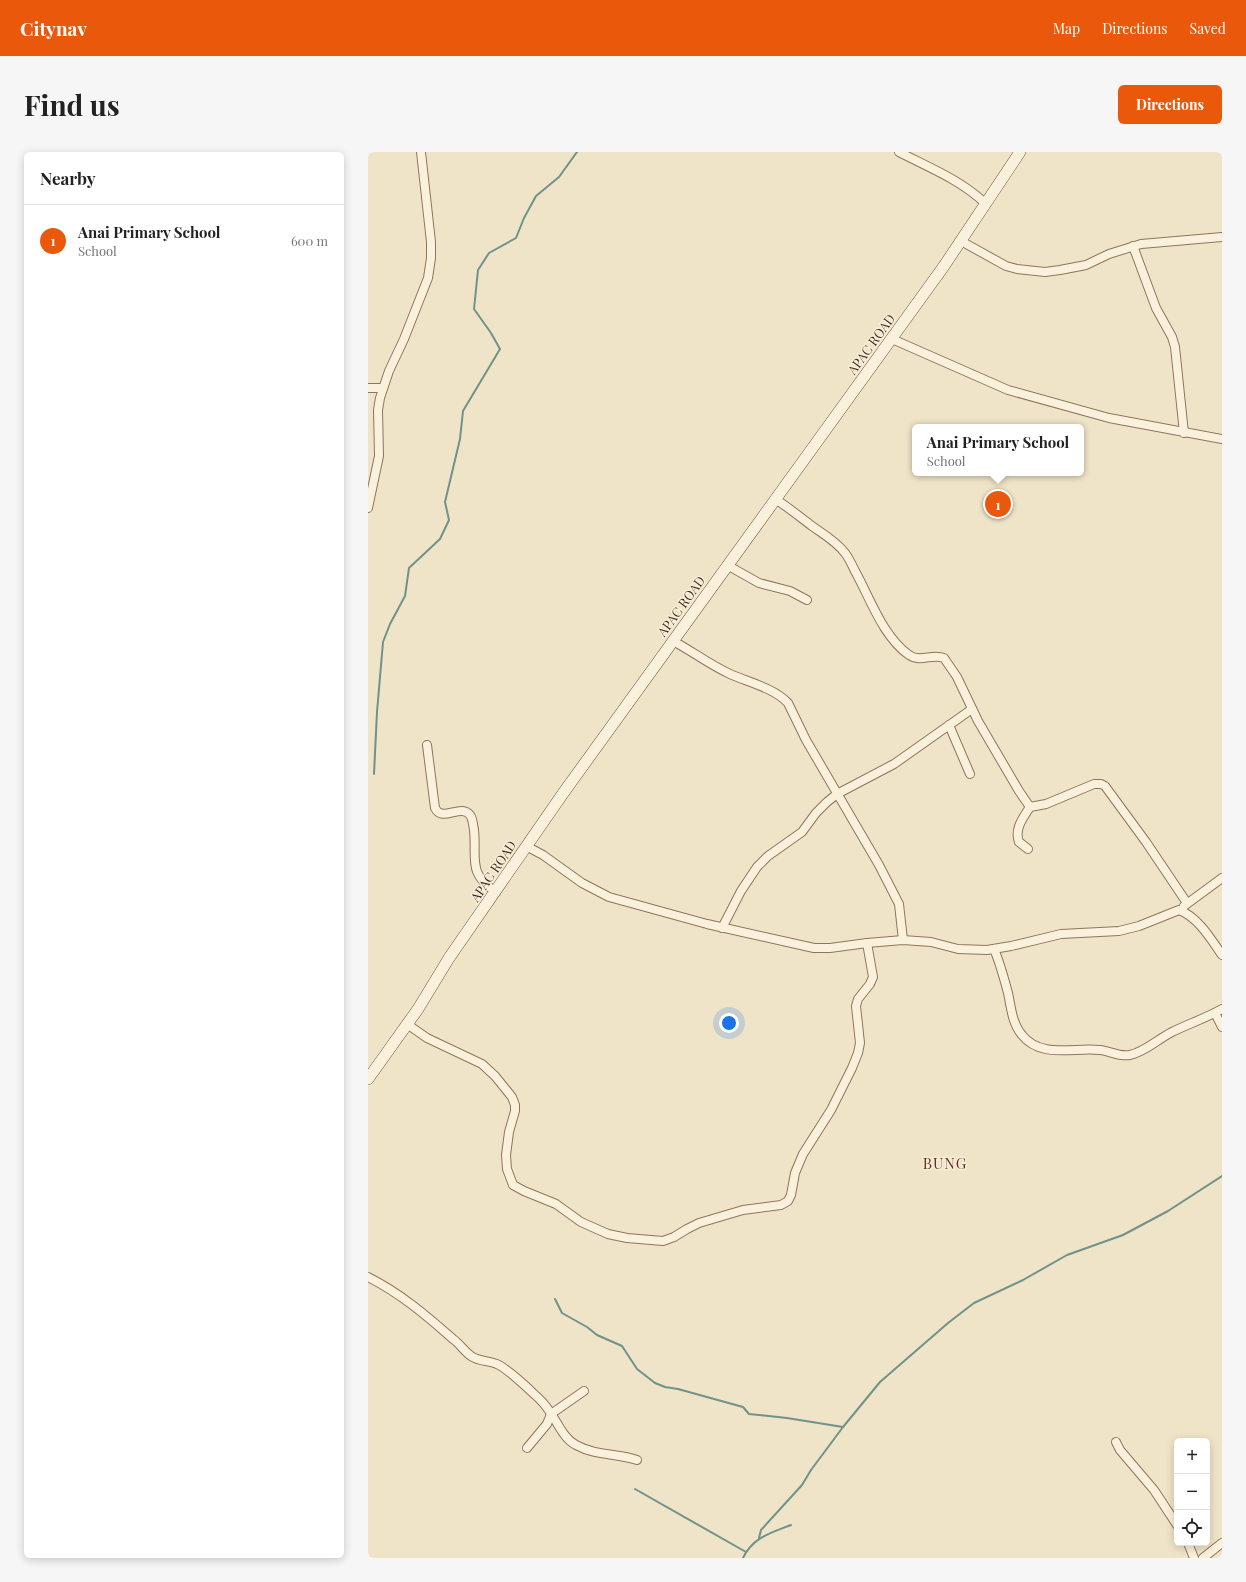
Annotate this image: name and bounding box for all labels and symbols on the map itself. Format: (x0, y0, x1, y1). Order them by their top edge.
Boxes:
street label: APAC ROAD (842, 310, 898, 378)
pin: 1 (985, 489, 1011, 519)
street label: APAC ROAD (652, 572, 708, 640)
street label: APAC ROAD (465, 837, 519, 905)
your location (719, 1013, 739, 1033)
district label: BUNG (923, 1153, 967, 1173)

